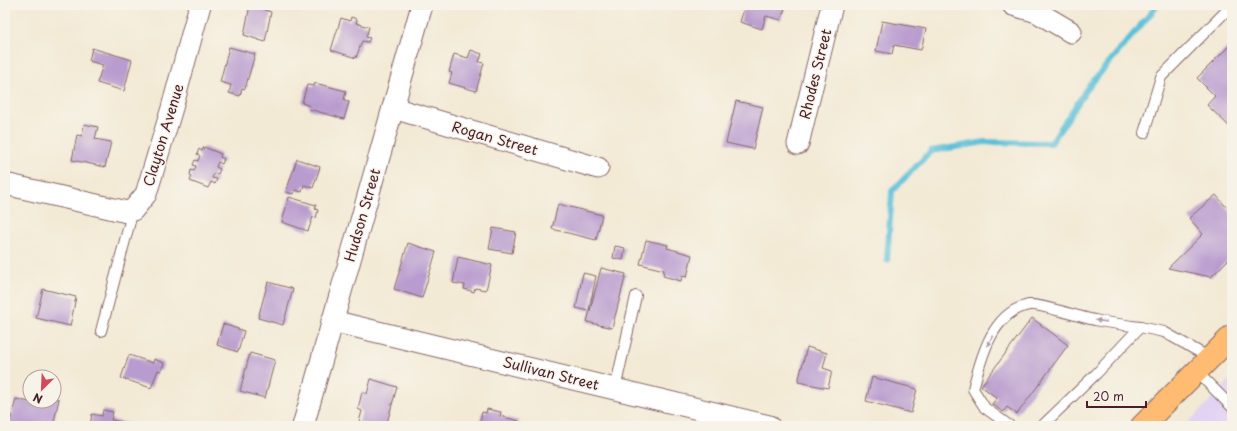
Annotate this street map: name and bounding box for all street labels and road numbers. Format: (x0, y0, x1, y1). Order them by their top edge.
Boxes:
street label: Rhodes Street (794, 26, 836, 121)
street label: Clayton Avenue (137, 81, 189, 189)
street label: Rogan Street (449, 116, 541, 160)
street label: Hudson Street (339, 166, 385, 264)
street label: Sullivan Street (501, 351, 602, 395)

